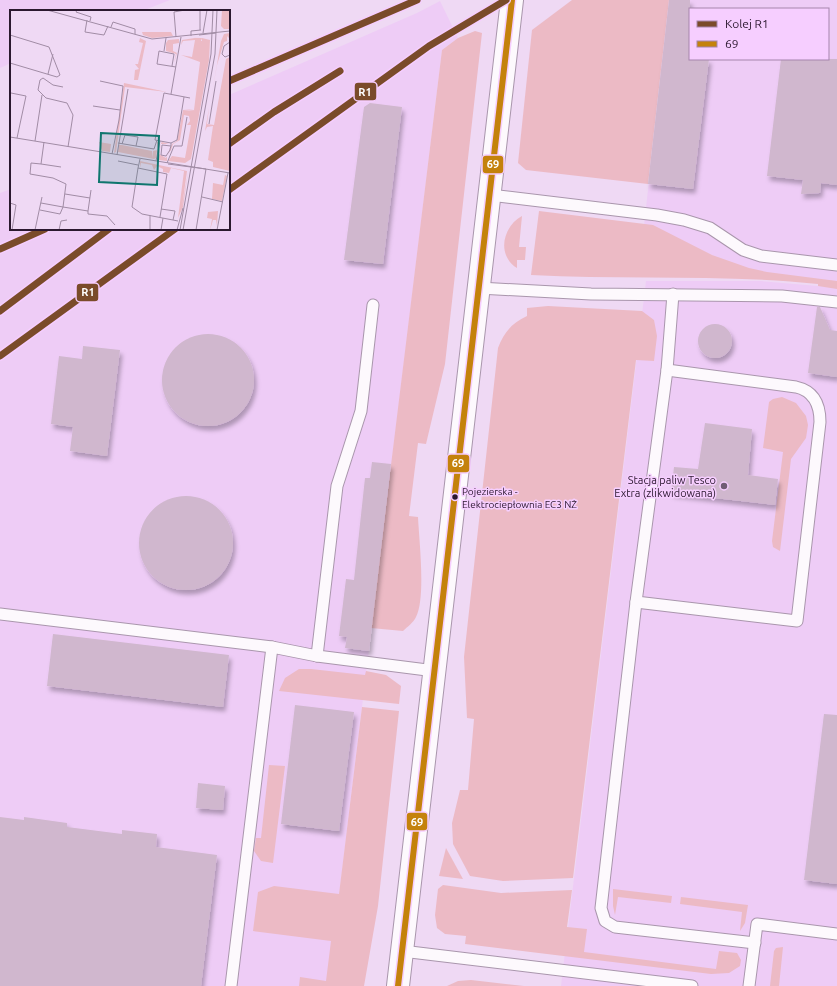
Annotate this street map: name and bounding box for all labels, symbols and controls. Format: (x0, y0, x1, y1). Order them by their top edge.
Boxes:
legend (689, 8, 829, 60)
inset map (10, 10, 230, 230)
text: Kolej R1 (725, 17, 769, 30)
text: 69 (725, 37, 739, 50)
line badge: R1 (354, 82, 377, 101)
text: R1 (358, 86, 372, 98)
line badge: 69 (482, 155, 504, 174)
text: 69 (487, 158, 499, 170)
line badge: R1 (76, 283, 99, 302)
text: R1 (81, 286, 95, 298)
line badge: 69 (447, 454, 470, 473)
text: 69 (452, 457, 464, 469)
place label: Stacja paliw Tesco Extra (zlikwidowana) (614, 474, 716, 500)
marker: Stacja paliw Tesco Extra (zlikwidowana) (719, 481, 729, 491)
place label: Pojezierska - Elektrociepłownia EC3 NŻ (462, 486, 577, 510)
marker: Pojezierska - Elektrociepłownia EC3 NŻ (450, 492, 460, 502)
line badge: 69 (406, 812, 428, 831)
text: 69 (411, 816, 423, 828)

